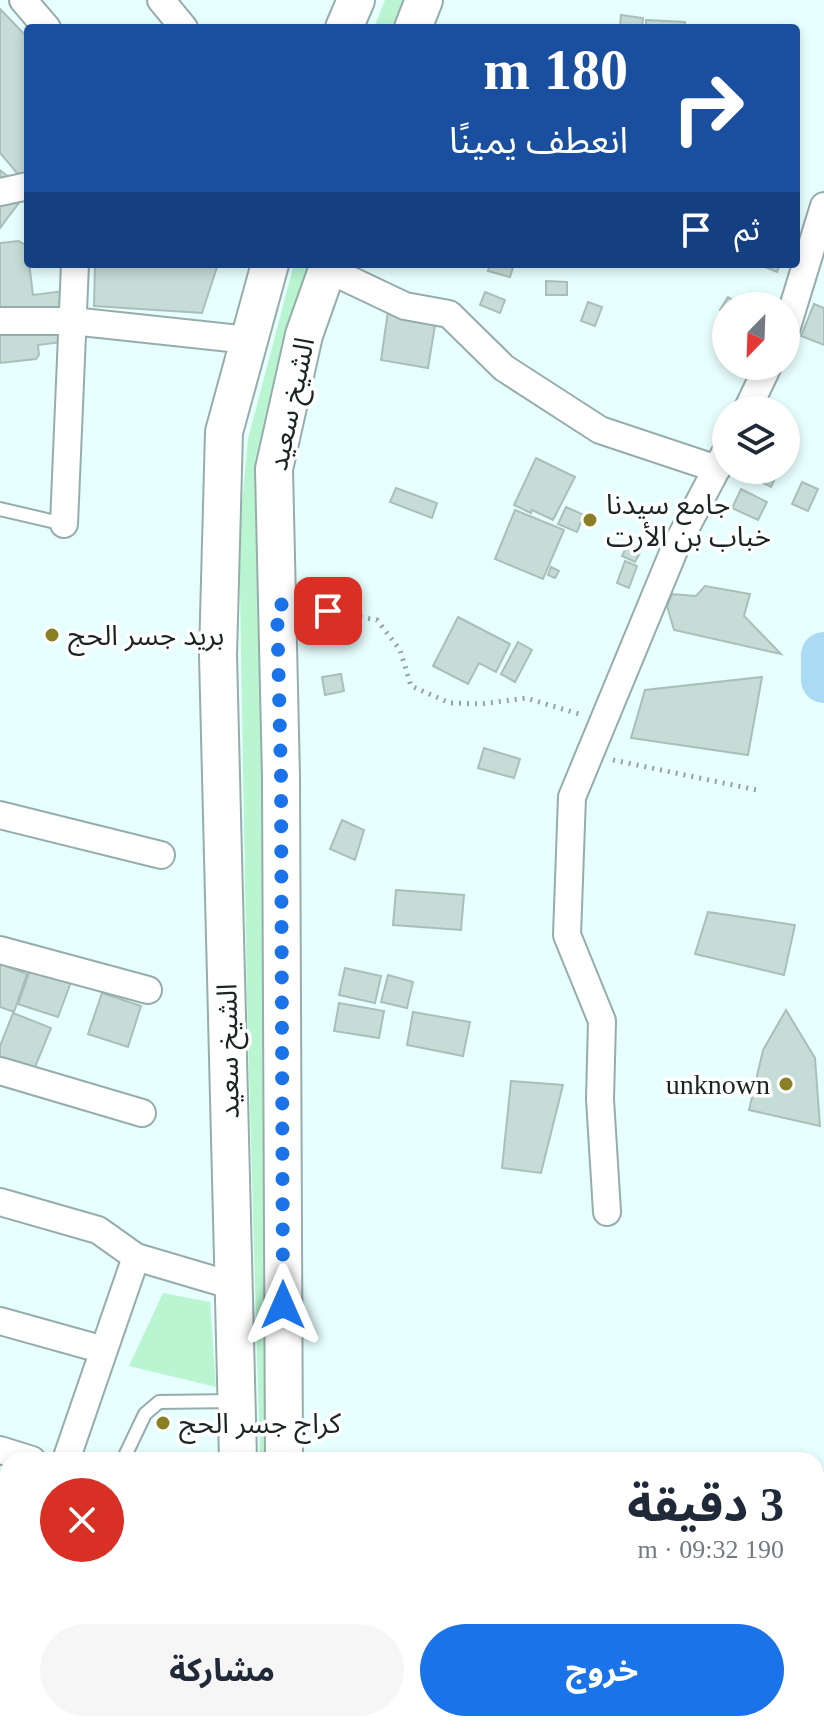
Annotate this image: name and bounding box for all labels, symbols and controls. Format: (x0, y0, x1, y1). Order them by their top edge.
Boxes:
text: 180 m (483, 39, 628, 101)
icon: right (656, 56, 760, 160)
text: انعطف يمينًا (449, 121, 628, 161)
icon: arrive (674, 208, 718, 252)
text: ثم (734, 213, 760, 246)
north arrow (712, 292, 800, 380)
map controls (712, 292, 800, 484)
street label: الشيخ سعيد (262, 335, 325, 474)
button: layers (712, 396, 800, 484)
place label: جامع سيدنا خباب بن الأرت (606, 489, 771, 553)
marker: جامع سيدنا خباب بن الأرت (581, 511, 599, 529)
pin (294, 577, 362, 645)
icon: arrive (306, 589, 350, 633)
place label: بريد جسر الحج (68, 620, 224, 656)
marker: بريد جسر الحج (43, 626, 61, 644)
street label: الشيخ سعيد (211, 983, 250, 1119)
place label: unknown (666, 1069, 770, 1100)
marker: unknown (777, 1075, 795, 1093)
position arrow (241, 1263, 325, 1347)
place label: كراج جسر الحج (179, 1408, 341, 1444)
marker: كراج جسر الحج (154, 1414, 172, 1432)
button: close (40, 1478, 124, 1562)
text: 3 دقيقة (627, 1478, 784, 1531)
text: 190 m · 09:32 (637, 1535, 784, 1564)
button: مشاركة (40, 1624, 404, 1716)
button: خروج (420, 1624, 784, 1716)

